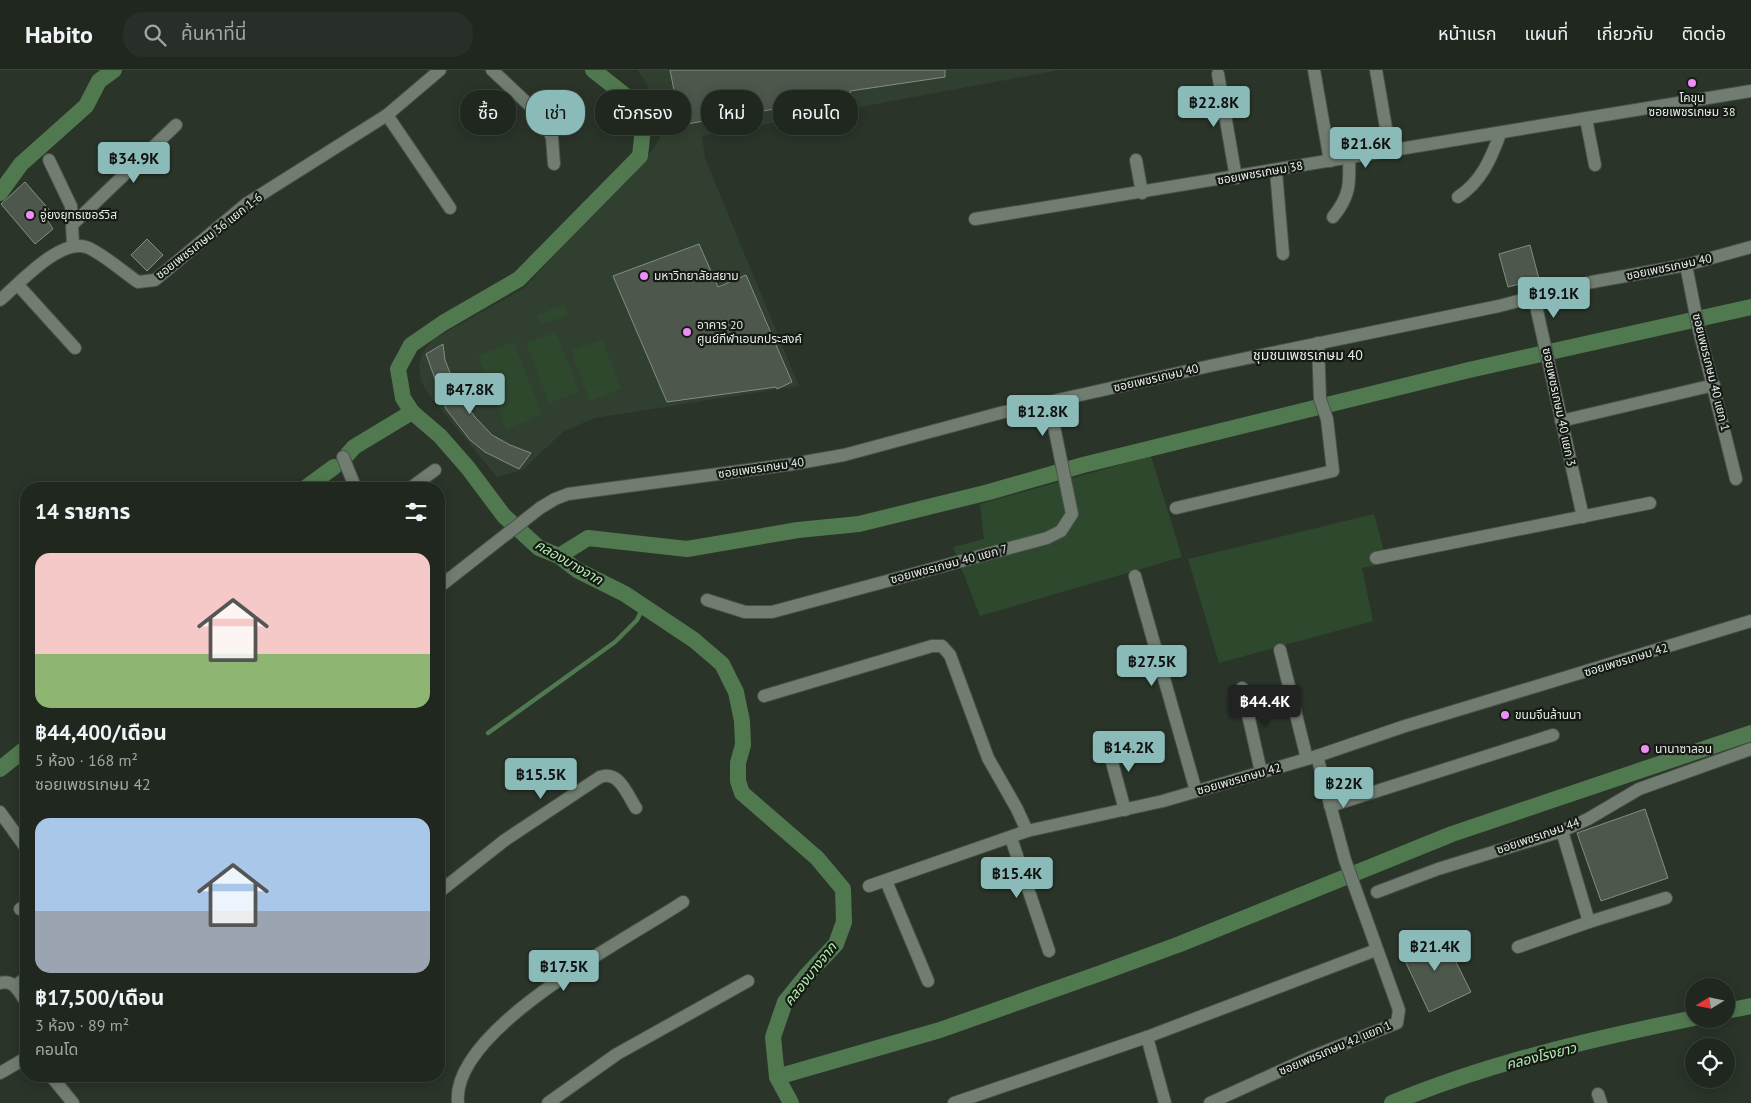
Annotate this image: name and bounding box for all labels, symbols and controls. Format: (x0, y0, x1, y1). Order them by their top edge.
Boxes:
search box (123, 12, 473, 57)
text: Habito (25, 19, 93, 50)
icon: search (141, 21, 169, 49)
text: ค้นหาที่นี่ (181, 21, 246, 45)
text: หน้าแรก (1438, 22, 1496, 45)
text: แผนที่ (1524, 22, 1568, 45)
text: เกี่ยวกับ (1596, 22, 1654, 45)
text: ติดต่อ (1682, 22, 1726, 45)
marker: โคขุน ซอยเพชรเกษม 38 (1686, 77, 1698, 89)
pin: ฿22.8K (1173, 85, 1255, 128)
chip: ซื้อ (460, 90, 516, 135)
chip: เช่า (526, 90, 585, 135)
chip: ตัวกรอง (595, 90, 691, 135)
chip: ใหม่ (701, 90, 763, 135)
chip: คอนโด (773, 90, 858, 135)
place label: โคขุน ซอยเพชรเกษม 38 (1649, 90, 1735, 119)
text: ฿22.8K (1189, 92, 1239, 112)
pin: ฿21.6K (1325, 126, 1407, 169)
text: ฿21.6K (1341, 133, 1391, 153)
pin: ฿34.9K (93, 142, 175, 184)
text: ฿34.9K (109, 148, 159, 168)
street label: ซอยเพชรเกษม 38 (1216, 158, 1304, 187)
street label: ซอยเพชรเกษม 36 แยก 1-6 (152, 189, 265, 282)
place label: อู่ยงยุทธเซอร์วิส (40, 207, 117, 222)
marker: อู่ยงยุทธเซอร์วิส (24, 209, 36, 221)
street label: ซอยเพชรเกษม 40 (1625, 250, 1713, 283)
place label: มหาวิทยาลัยสยาม (654, 268, 739, 283)
marker: มหาวิทยาลัยสยาม (638, 270, 650, 282)
pin: ฿19.1K (1513, 276, 1595, 319)
text: ฿19.1K (1529, 283, 1579, 303)
street label: ซอยเพชรเกษม 40 แยก 1 (1690, 312, 1733, 432)
place label: อาคาร 20 ศูนย์กีฬาเอนกประสงค์ (697, 317, 802, 346)
marker: อาคาร 20 ศูนย์กีฬาเอนกประสงค์ (681, 326, 693, 338)
district label: ชุมชนเพชรเกษม 40 (1253, 346, 1363, 364)
street label: ซอยเพชรเกษม 40 แยก 3 (1540, 346, 1579, 467)
street label: ซอยเพชรเกษม 40 (1112, 360, 1200, 395)
pin: ฿47.8K (429, 372, 511, 415)
text: ฿47.8K (446, 379, 494, 399)
pin: ฿12.8K (1002, 394, 1084, 437)
text: ฿12.8K (1018, 401, 1068, 421)
street label: ซอยเพชรเกษม 40 (717, 454, 805, 481)
text: 14 รายการ (35, 498, 130, 525)
icon: filters (402, 498, 430, 526)
water label: คลองบางจาก (532, 535, 607, 589)
street label: ซอยเพชรเกษม 40 แยก 7 (889, 541, 1009, 586)
icon: home (188, 585, 278, 675)
street label: ซอยเพชรเกษม 42 (1582, 640, 1670, 679)
pin: ฿27.5K (1111, 644, 1193, 687)
text: ฿27.5K (1128, 651, 1176, 671)
pin: ฿44.4K (1224, 684, 1306, 727)
text: ฿44.4K (1240, 691, 1290, 711)
place label: ขนมจีนล้านนา (1515, 707, 1581, 722)
marker: ขนมจีนล้านนา (1499, 709, 1511, 721)
text: ฿44,400/เดือน (35, 719, 167, 746)
pin: ฿14.2K (1088, 730, 1170, 773)
text: ฿14.2K (1104, 737, 1154, 757)
place label: นานาซาลอน (1655, 741, 1712, 756)
marker: นานาซาลอน (1639, 743, 1651, 755)
text: 5 ห้อง · 168 m² (35, 750, 138, 770)
pin: ฿15.5K (500, 758, 582, 800)
street label: ซอยเพชรเกษม 42 (1195, 759, 1283, 798)
text: ฿15.5K (516, 764, 566, 784)
pin: ฿22K (1314, 766, 1374, 809)
text: ฿22K (1325, 773, 1363, 793)
text: ซอยเพชรเกษม 42 (35, 774, 151, 794)
street label: ซอยเพชรเกษม 44 (1494, 814, 1582, 857)
icon: home (188, 850, 278, 940)
pin: ฿15.4K (976, 856, 1058, 899)
text: ฿15.4K (992, 863, 1042, 883)
pin: ฿21.4K (1394, 930, 1476, 972)
text: ฿21.4K (1410, 936, 1460, 956)
water label: คลองบางจาก (780, 938, 841, 1009)
pin: ฿17.5K (523, 950, 605, 992)
text: ฿17.5K (540, 956, 588, 976)
north arrow (1685, 978, 1735, 1028)
map controls (1685, 978, 1735, 1088)
text: ฿17,500/เดือน (35, 984, 164, 1011)
text: 3 ห้อง · 89 m² (35, 1015, 129, 1035)
street label: ซอยเพชรเกษม 42 แยก 1 (1276, 1017, 1393, 1078)
water label: คลองโรงยาว (1504, 1038, 1579, 1073)
button: locate (1685, 1038, 1735, 1088)
text: คอนโด (35, 1039, 78, 1059)

